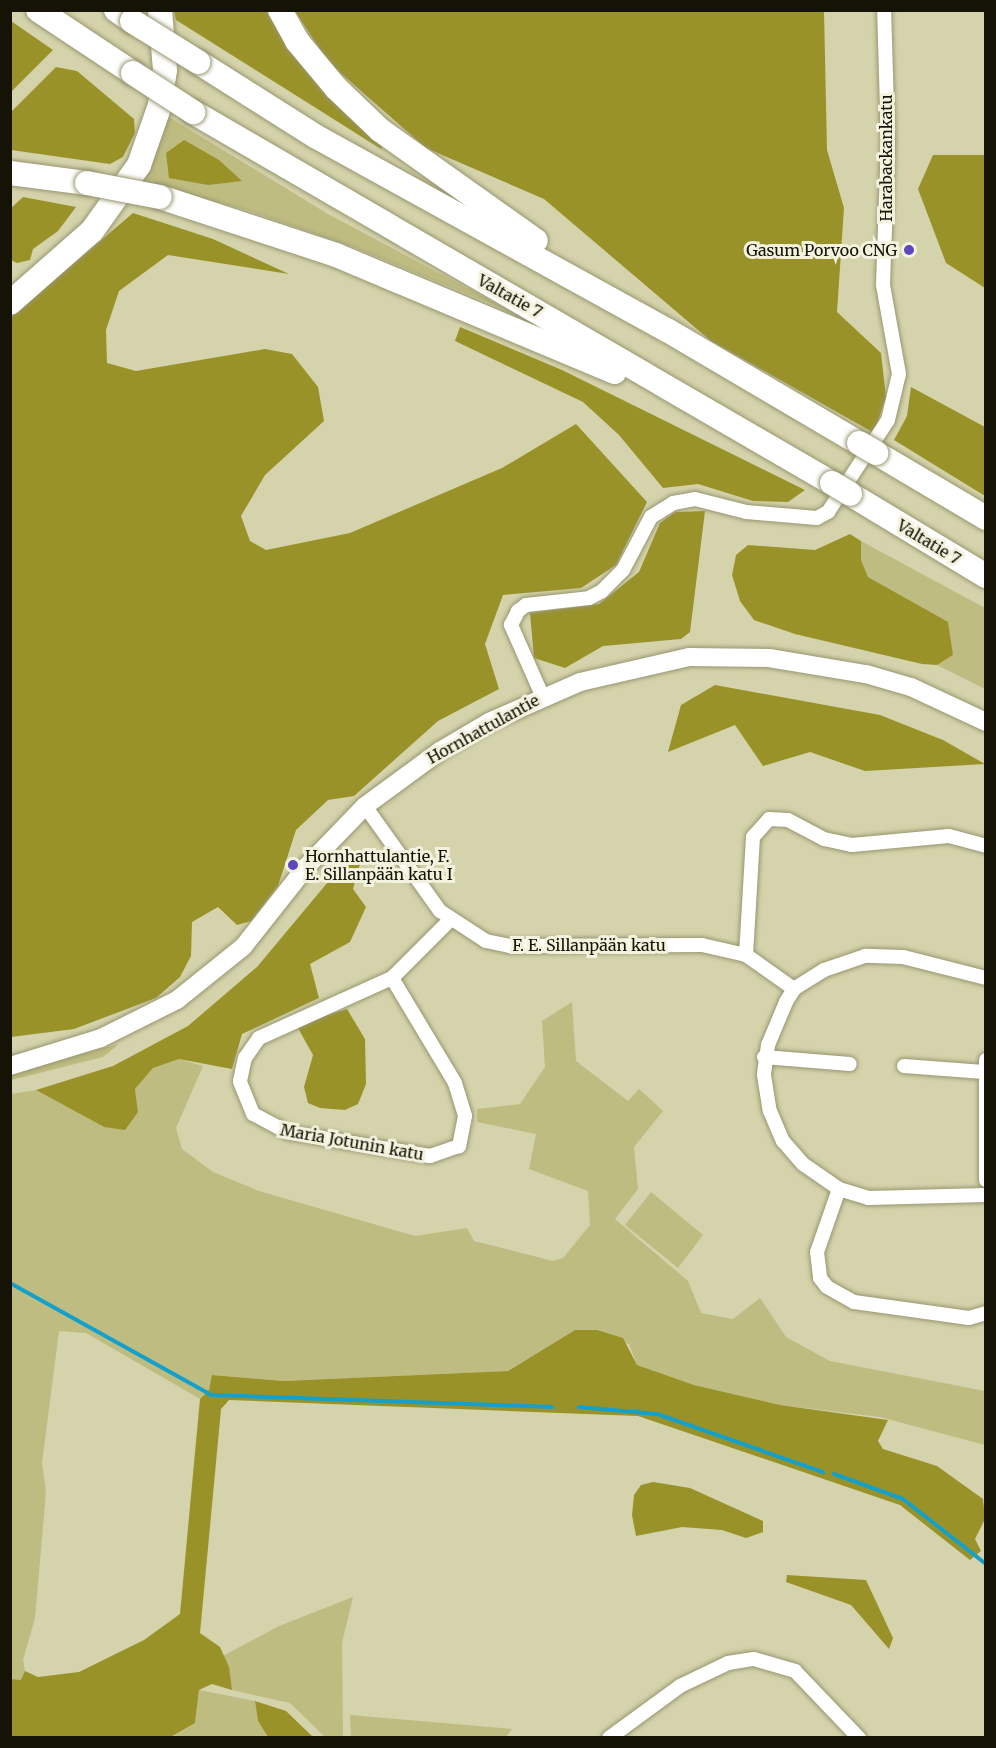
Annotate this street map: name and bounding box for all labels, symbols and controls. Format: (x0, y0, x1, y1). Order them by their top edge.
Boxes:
street label: Harabackankatu (876, 94, 896, 222)
place label: Gasum Porvoo CNG (746, 240, 897, 260)
marker: Gasum Porvoo CNG (902, 243, 916, 257)
street label: Valtatie 7 (474, 270, 546, 322)
street label: Valtatie 7 (894, 516, 964, 568)
street label: Hornhattulantie (424, 690, 542, 768)
place label: Hornhattulantie, F. E. Sillanpään katu I (305, 846, 453, 884)
marker: Hornhattulantie, F. E. Sillanpään katu I (286, 858, 300, 872)
street label: F. E. Sillanpään katu (512, 935, 666, 955)
street label: Maria Jotunin katu (279, 1120, 425, 1164)

